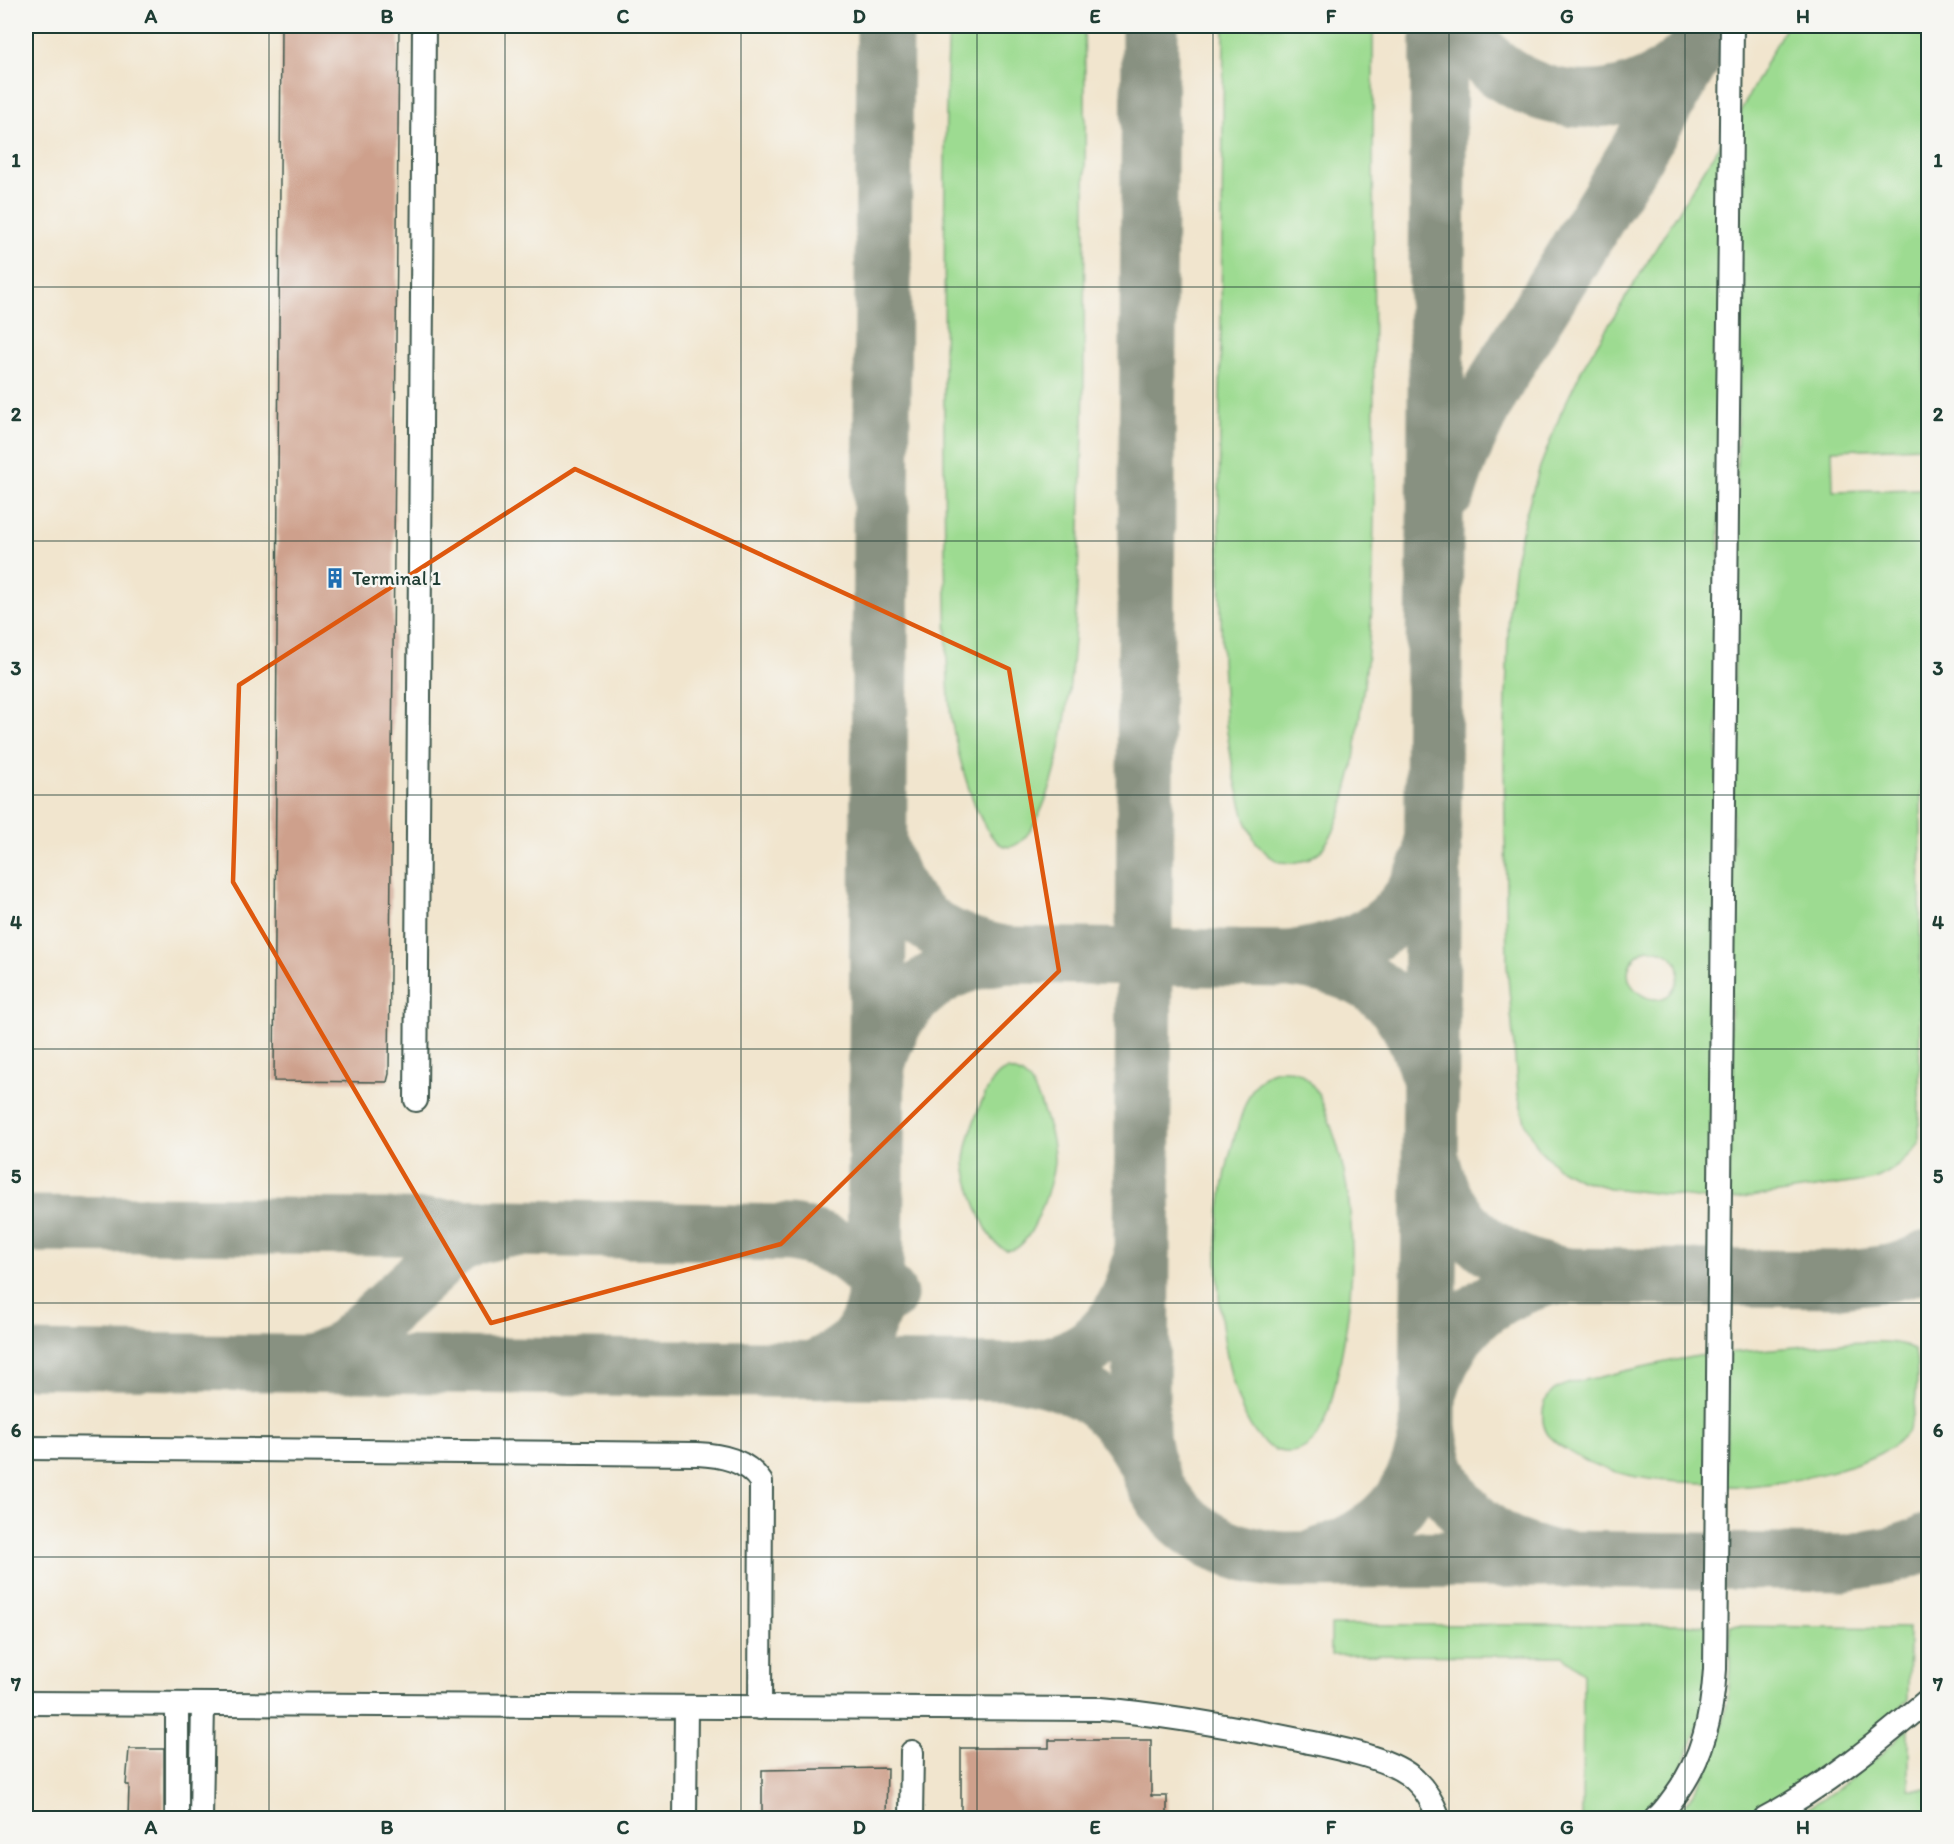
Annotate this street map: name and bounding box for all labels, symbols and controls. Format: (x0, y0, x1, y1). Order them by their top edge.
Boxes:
text: A (144, 4, 158, 28)
text: B (381, 4, 394, 28)
text: C (617, 4, 630, 28)
text: D (852, 4, 866, 28)
text: E (1089, 4, 1101, 28)
text: F (1326, 4, 1337, 28)
text: G (1560, 4, 1574, 28)
text: H (1796, 4, 1810, 28)
text: 1 (11, 148, 21, 172)
text: 1 (1933, 148, 1943, 172)
text: 2 (11, 402, 22, 426)
text: 2 (1933, 402, 1944, 426)
building icon: Terminal 1 (323, 566, 347, 590)
place label: Terminal 1 (352, 566, 441, 590)
text: 3 (11, 656, 22, 680)
text: 3 (1933, 656, 1944, 680)
text: 4 (10, 910, 22, 934)
text: 4 (1932, 910, 1944, 934)
text: 5 (11, 1164, 22, 1188)
text: 5 (1933, 1164, 1944, 1188)
text: 6 (11, 1418, 22, 1442)
text: 6 (1933, 1418, 1944, 1442)
text: 7 (10, 1672, 21, 1696)
text: 7 (1932, 1672, 1943, 1696)
text: A (144, 1815, 158, 1839)
text: B (381, 1815, 394, 1839)
text: C (617, 1815, 630, 1839)
text: D (852, 1815, 866, 1839)
text: E (1089, 1815, 1101, 1839)
text: F (1326, 1815, 1337, 1839)
text: G (1560, 1815, 1574, 1839)
text: H (1796, 1815, 1810, 1839)

